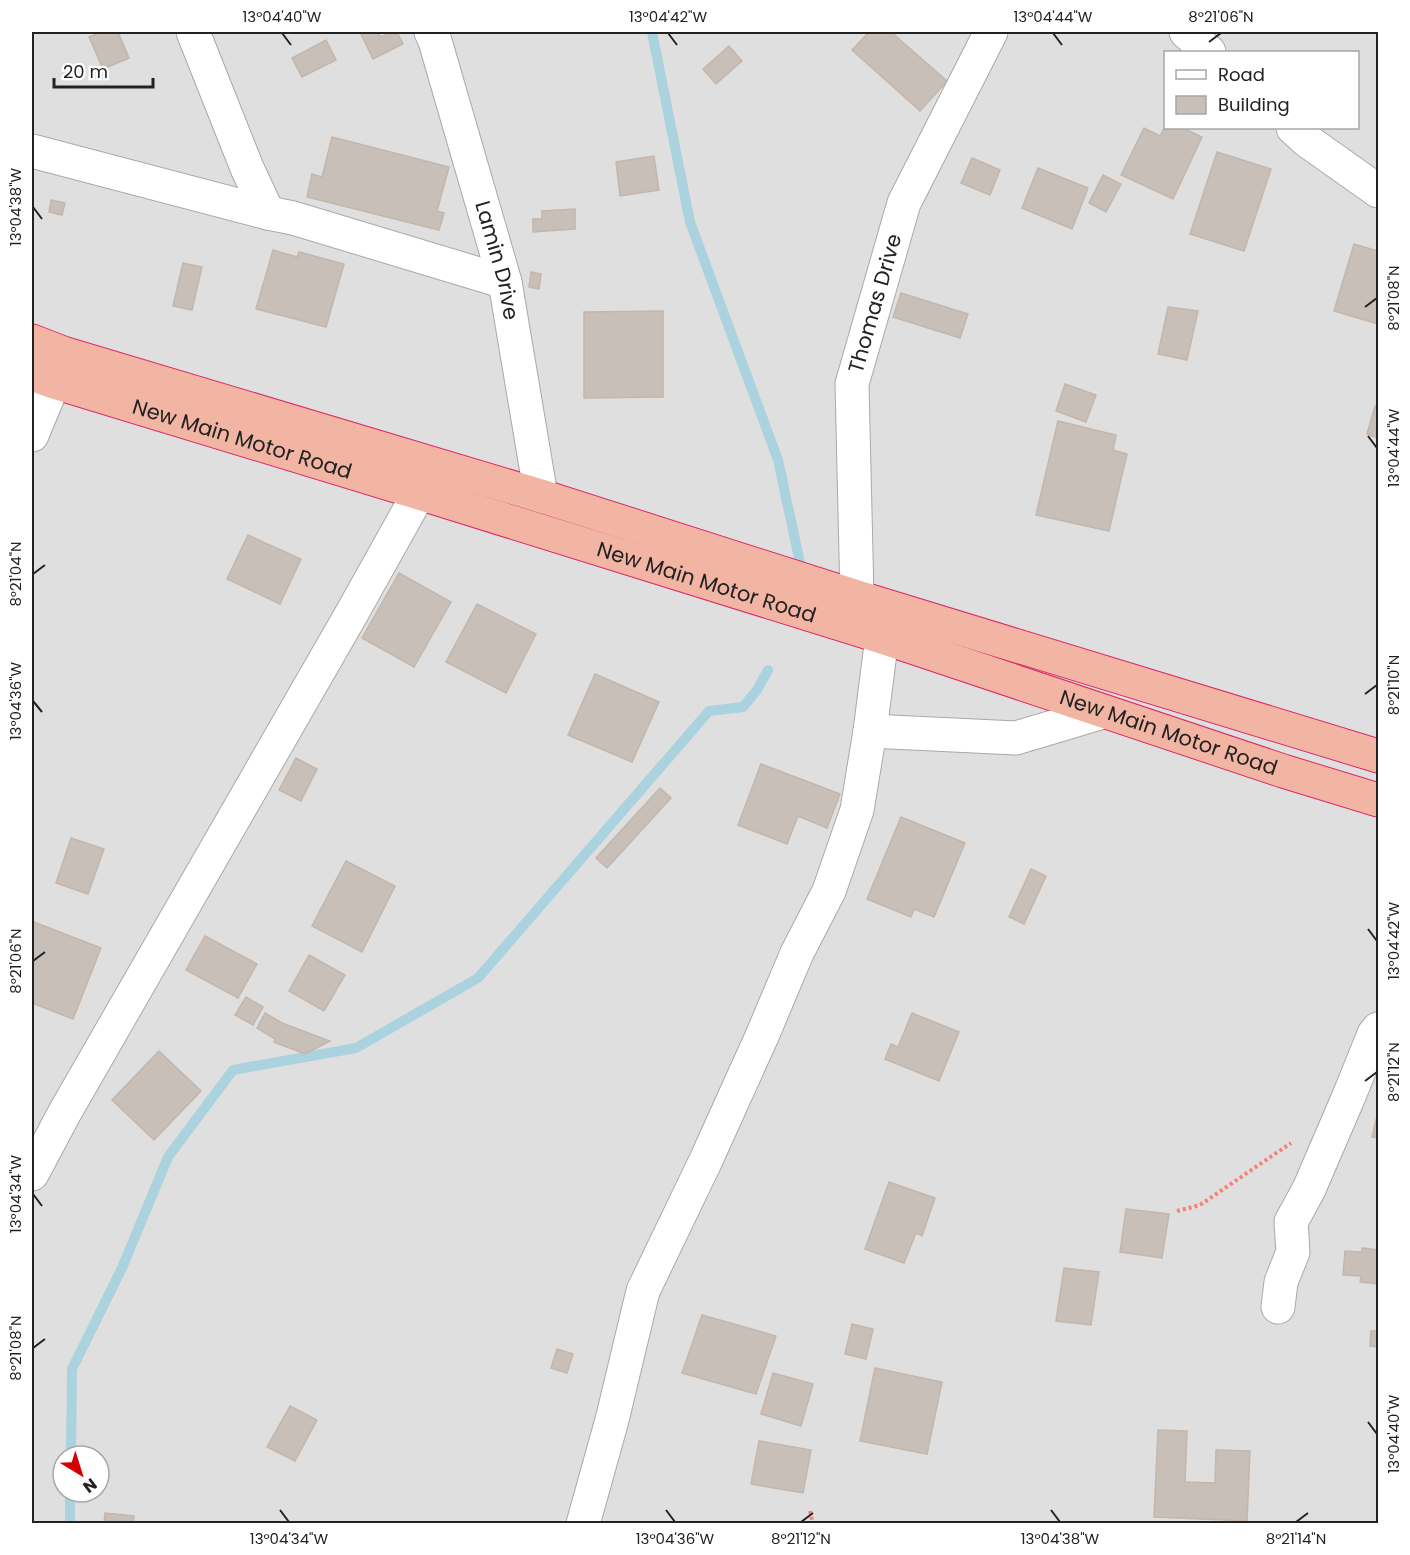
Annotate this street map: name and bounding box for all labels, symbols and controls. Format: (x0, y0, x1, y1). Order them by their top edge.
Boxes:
text: 13°04'40"W (243, 6, 322, 27)
text: 13°04'42"W (629, 6, 707, 27)
text: 13°04'44"W (1014, 6, 1093, 27)
text: 8°21'06"N (1188, 6, 1254, 27)
scale bar (54, 51, 153, 89)
legend (1164, 51, 1359, 129)
text: 20 m (63, 59, 108, 84)
text: Road (1218, 62, 1265, 87)
text: Building (1218, 92, 1290, 117)
text: 13°04'38"W (5, 167, 26, 246)
street label: Lamin Drive (468, 197, 526, 322)
street label: Thomas Drive (841, 230, 908, 376)
text: 8°21'08"N (1383, 265, 1404, 331)
street label: New Main Motor Road (129, 392, 355, 486)
text: 13°04'44"W (1383, 408, 1404, 487)
street label: New Main Motor Road (594, 534, 820, 630)
text: 8°21'04"N (5, 541, 26, 607)
text: 8°21'10"N (1383, 655, 1404, 715)
text: 13°04'36"W (5, 661, 26, 740)
street label: New Main Motor Road (1056, 682, 1281, 782)
text: 13°04'42"W (1383, 902, 1404, 980)
text: 8°21'06"N (5, 928, 26, 994)
text: 8°21'12"N (1383, 1042, 1404, 1102)
text: 13°04'34"W (5, 1154, 26, 1233)
text: 8°21'08"N (5, 1315, 26, 1381)
text: 13°04'40"W (1383, 1394, 1404, 1473)
north arrow (51, 1444, 111, 1504)
text: N (78, 1473, 102, 1498)
text: 13°04'34"W (250, 1528, 329, 1549)
text: 13°04'36"W (636, 1528, 715, 1549)
text: 8°21'12"N (771, 1528, 831, 1549)
text: 13°04'38"W (1021, 1528, 1100, 1549)
text: 8°21'14"N (1266, 1528, 1326, 1549)

